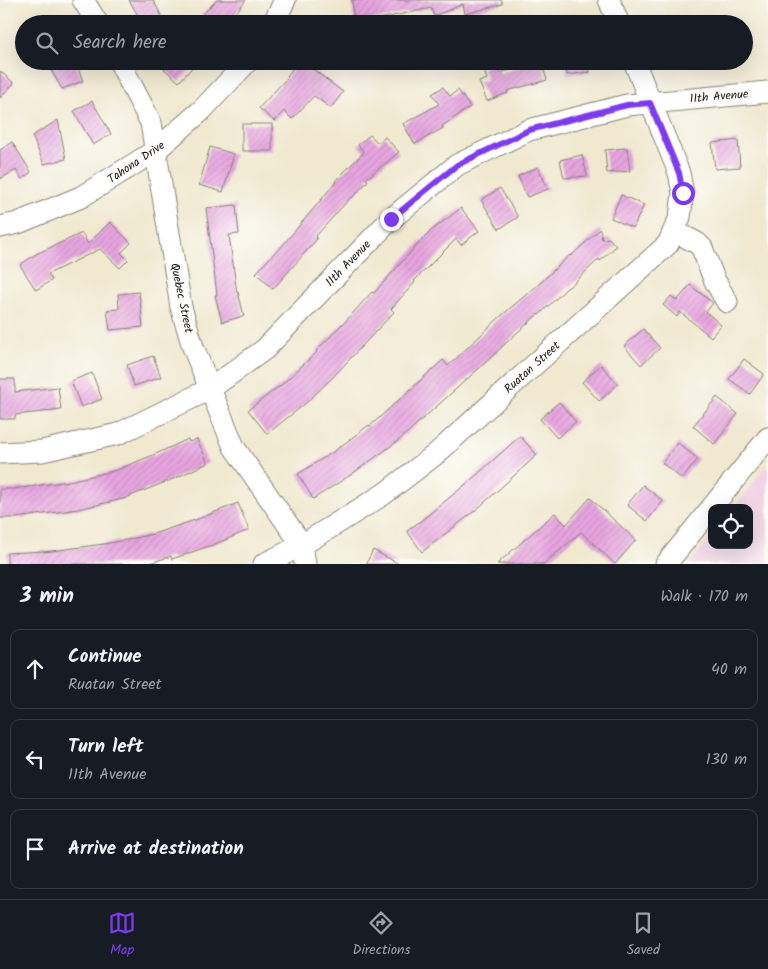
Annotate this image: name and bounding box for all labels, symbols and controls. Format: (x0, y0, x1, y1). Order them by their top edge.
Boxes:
search box (15, 15, 753, 70)
text: Search here (73, 28, 167, 58)
icon: search (33, 29, 61, 57)
street label: 11th Avenue (689, 84, 750, 109)
street label: Tahona Drive (104, 136, 169, 189)
route start (672, 182, 695, 205)
route end (380, 208, 403, 231)
street label: 11th Avenue (321, 235, 376, 291)
street label: Quebec Street (165, 261, 198, 335)
street label: Ruatan Street (500, 337, 565, 398)
map controls (708, 504, 753, 549)
button: locate (708, 504, 753, 549)
text: 3 min (20, 580, 74, 613)
text: Walk · 170 m (660, 584, 748, 609)
text: Continue (68, 642, 141, 672)
icon: ahead (21, 655, 49, 683)
text: 40 m (711, 657, 747, 682)
text: Ruatan Street (68, 672, 162, 697)
text: Turn left (68, 732, 143, 762)
icon: left (21, 745, 49, 773)
text: 130 m (706, 747, 747, 772)
text: 11th Avenue (68, 762, 146, 787)
text: Arrive at destination (68, 834, 244, 864)
icon: arrive (21, 835, 49, 863)
tab: Map (108, 909, 136, 961)
tab: Directions (352, 909, 410, 961)
tab: Saved (627, 909, 660, 961)

